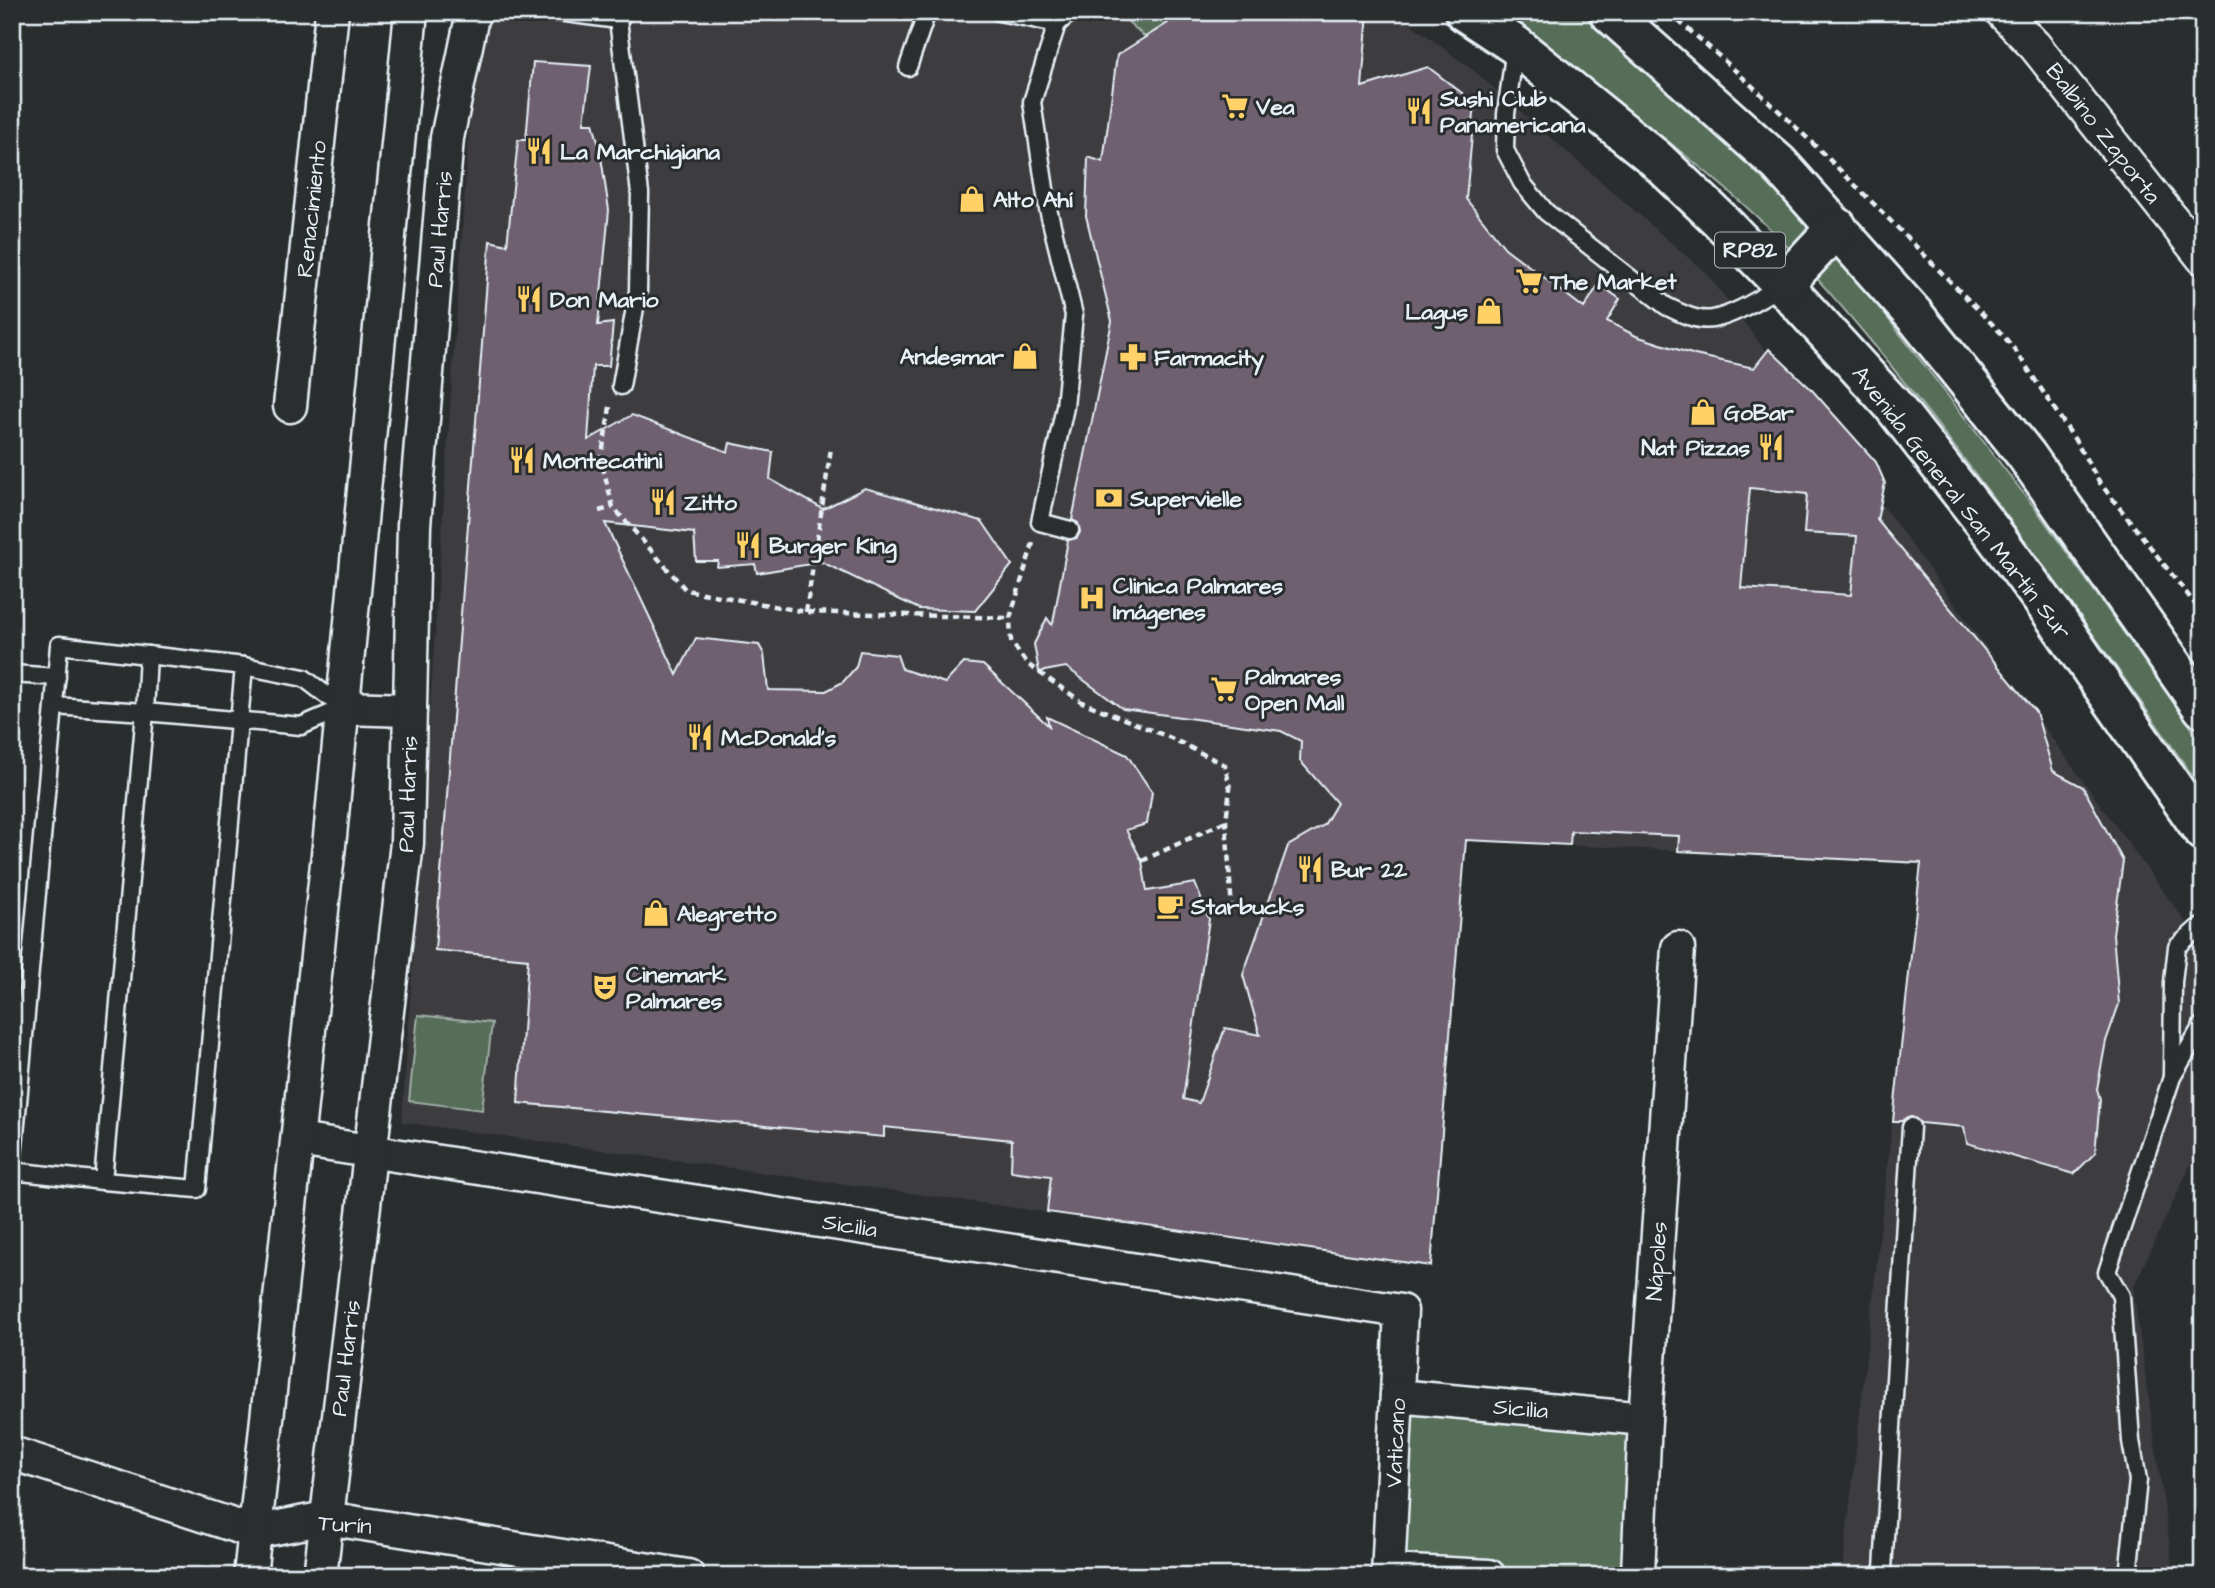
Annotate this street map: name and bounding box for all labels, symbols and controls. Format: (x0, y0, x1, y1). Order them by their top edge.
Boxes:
street label: Balbino Zaporta (2038, 56, 2169, 211)
place label: Sushi Club Panamericana (1439, 83, 1586, 141)
supermarket icon: Vea (1220, 91, 1250, 121)
place label: Vea (1255, 91, 1295, 123)
restaurant icon: Sushi Club Panamericana (1404, 96, 1434, 126)
restaurant icon: La Marchigiana (524, 136, 554, 166)
place label: La Marchigiana (560, 136, 720, 169)
street label: Renacimiento (289, 139, 335, 279)
street label: Paul Harris (419, 169, 461, 289)
shop icon: Alto Ahí (957, 184, 987, 214)
place label: Alto Ahí (993, 184, 1073, 216)
road number: RP82 (1715, 232, 1785, 268)
supermarket icon: The Market (1514, 266, 1544, 296)
place label: The Market (1549, 266, 1677, 298)
restaurant icon: Don Mario (514, 284, 544, 314)
place label: Don Mario (550, 284, 658, 316)
place label: Lagus (1405, 296, 1468, 329)
shop icon: Lagus (1474, 296, 1504, 326)
place label: Andesmar (900, 341, 1004, 373)
shop icon: Andesmar (1010, 341, 1040, 371)
pharmacy icon: Farmacity (1118, 342, 1148, 372)
place label: Farmacity (1154, 342, 1264, 376)
street label: Avenida General San Martín Sur (1844, 359, 2079, 646)
shop icon: GoBar (1688, 397, 1718, 427)
place label: GoBar (1724, 397, 1794, 429)
place label: Nat Pizzas (1641, 432, 1750, 464)
restaurant icon: Nat Pizzas (1756, 432, 1786, 462)
restaurant icon: Montecatini (507, 445, 537, 475)
place label: Montecatini (543, 445, 663, 477)
bank icon: Supervielle (1094, 483, 1124, 513)
place label: Supervielle (1129, 483, 1242, 515)
restaurant icon: Zitto (648, 487, 678, 517)
place label: Zitto (684, 487, 737, 519)
restaurant icon: Burger King (733, 530, 763, 560)
place label: Burger King (769, 530, 897, 563)
place label: Clinica Palmares Imágenes (1113, 570, 1284, 629)
hospital icon: Clinica Palmares Imágenes (1077, 583, 1107, 613)
place label: Palmares Open Mall (1245, 661, 1345, 719)
supermarket icon: Palmares Open Mall (1209, 674, 1239, 704)
restaurant icon: McDonald's (685, 722, 715, 752)
place label: McDonald's (721, 722, 837, 754)
street label: Paul Harris (390, 735, 426, 853)
restaurant icon: Bur 22 (1295, 854, 1325, 884)
place label: Bur 22 (1331, 854, 1408, 886)
cafe icon: Starbucks (1155, 891, 1185, 921)
place label: Starbucks (1190, 891, 1305, 923)
shop icon: Alegretto (641, 898, 671, 928)
place label: Alegretto (677, 898, 776, 931)
place label: Cinemark Palmares (626, 959, 727, 1017)
theatre icon: Cinemark Palmares (590, 972, 620, 1002)
street label: Sicilia (820, 1206, 880, 1246)
street label: Nápoles (1638, 1220, 1676, 1302)
street label: Paul Harris (323, 1298, 369, 1418)
street label: Sicilia (1492, 1391, 1550, 1427)
street label: Vaticano (1378, 1397, 1414, 1489)
street label: Turín (317, 1507, 373, 1543)

